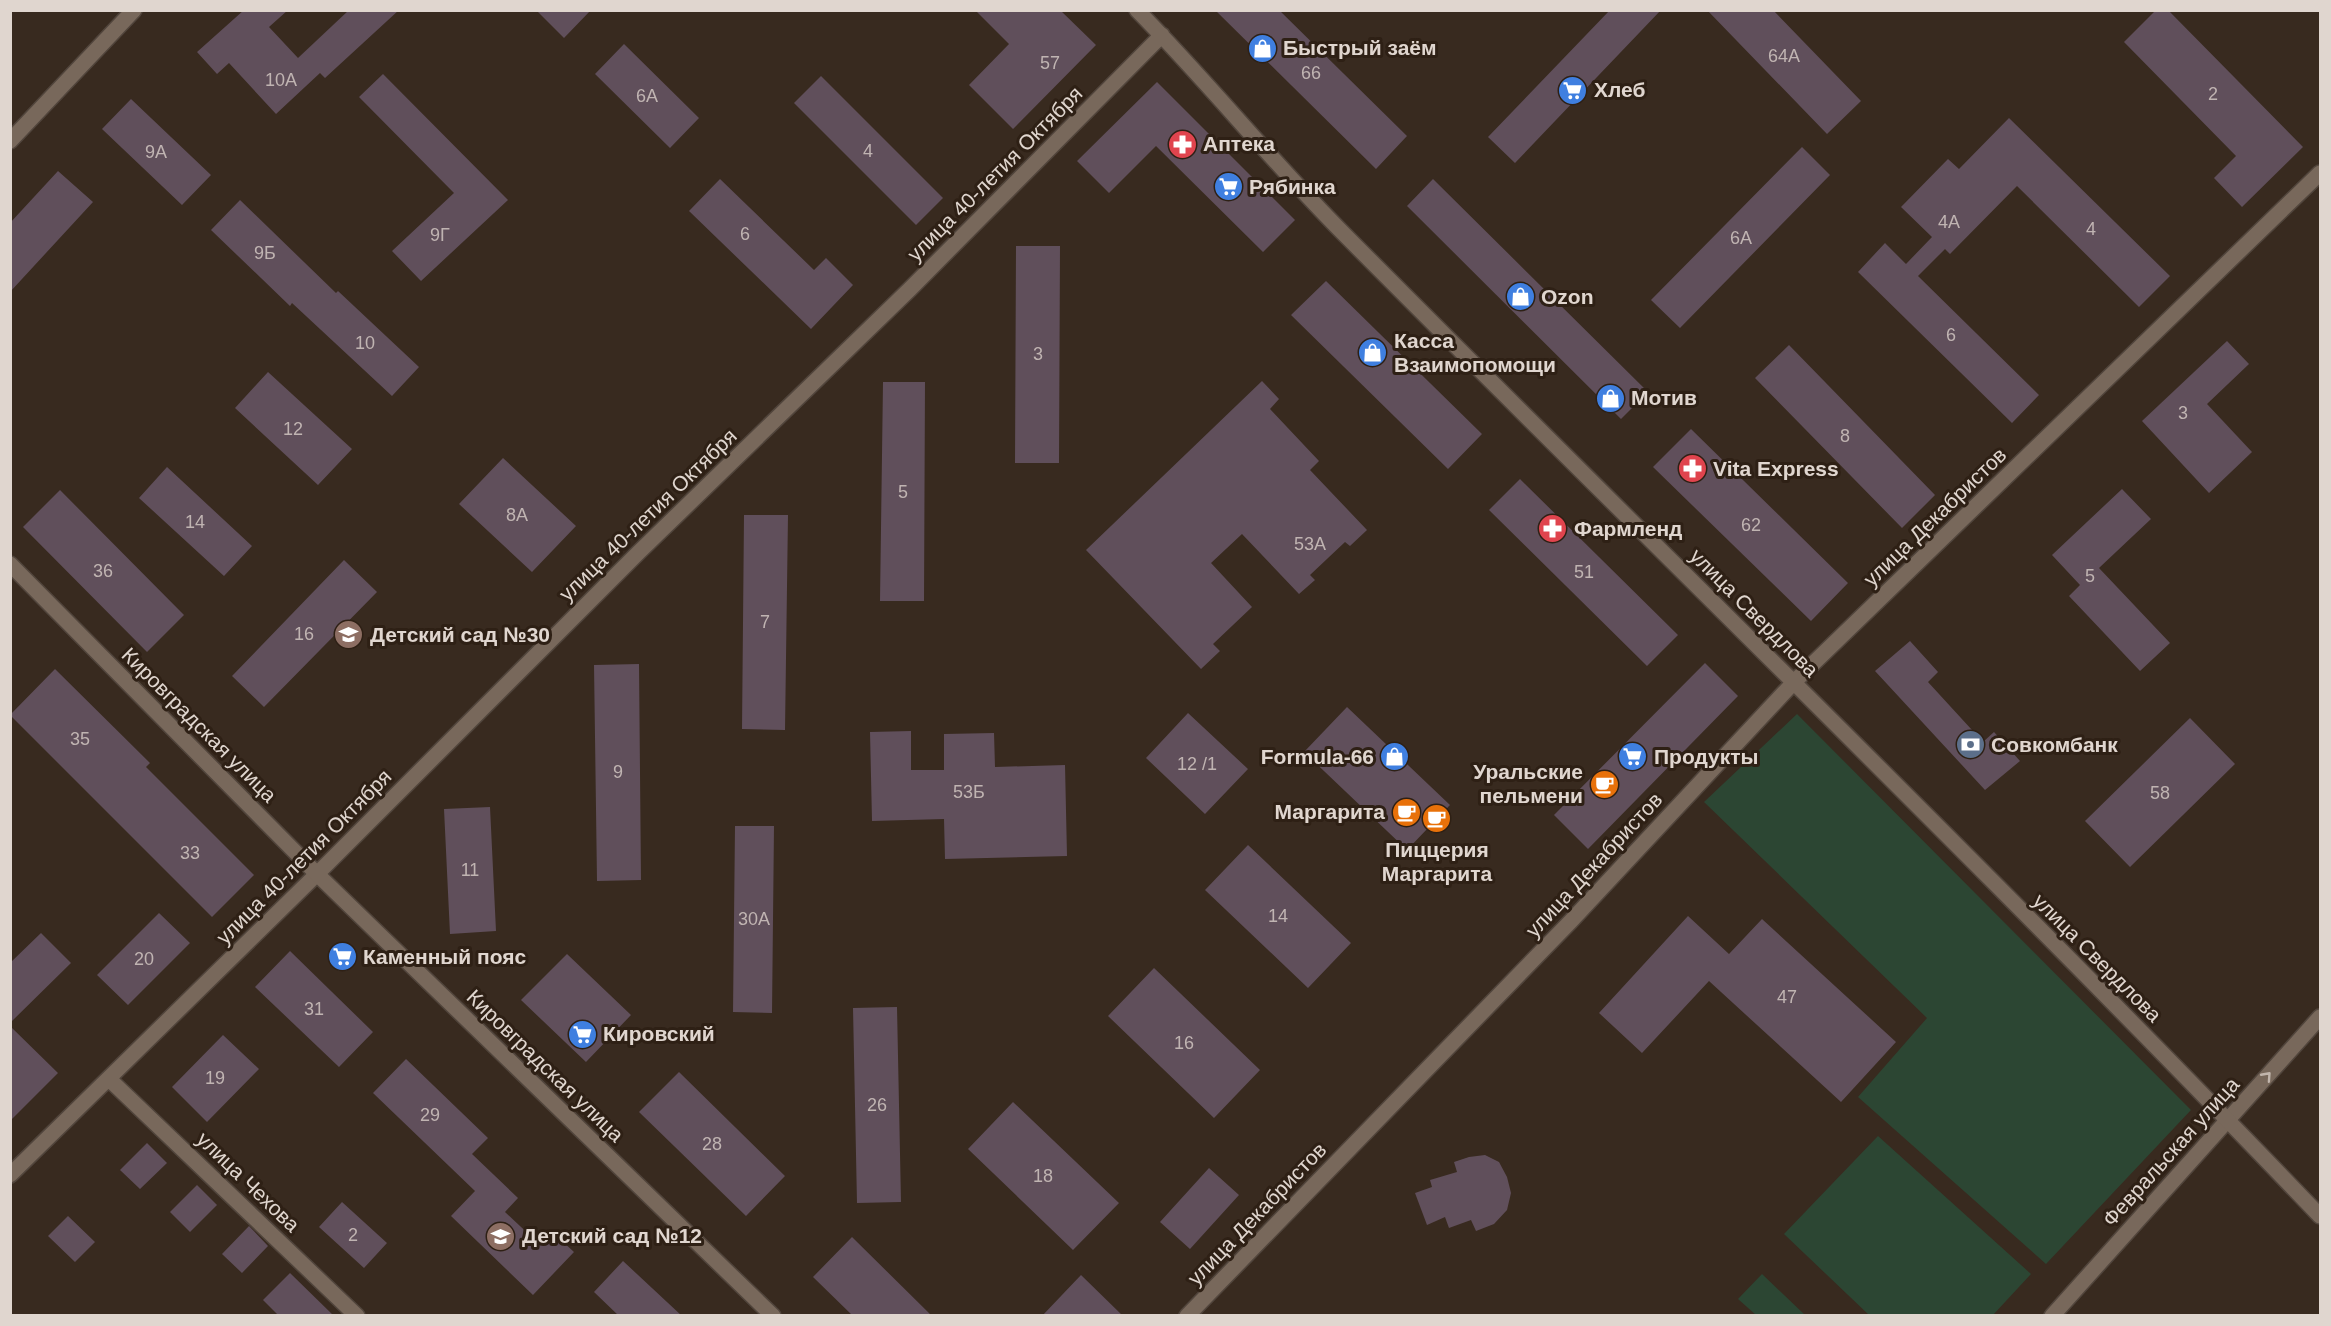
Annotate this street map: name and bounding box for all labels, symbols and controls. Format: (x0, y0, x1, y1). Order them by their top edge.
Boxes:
shop icon: Быстрый заём (1246, 32, 1278, 64)
place label: Быстрый заём (1283, 36, 1437, 59)
house number: 64А (1768, 46, 1800, 66)
house number: 57 (1040, 53, 1060, 73)
house number: 66 (1301, 63, 1321, 83)
house number: 10А (265, 70, 297, 90)
supermarket icon: Хлеб (1557, 74, 1589, 106)
place label: Хлеб (1594, 78, 1645, 101)
street label: улица 40-летия Октября (903, 82, 1087, 266)
house number: 2 (2208, 84, 2218, 104)
house number: 6А (636, 86, 658, 106)
pharmacy icon: Аптека (1166, 128, 1198, 160)
place label: Аптека (1203, 132, 1275, 155)
house number: 4 (863, 141, 873, 161)
house number: 9А (145, 142, 167, 162)
supermarket icon: Рябинка (1212, 171, 1244, 203)
place label: Рябинка (1249, 175, 1336, 198)
house number: 4А (1938, 212, 1960, 232)
house number: 4 (2086, 219, 2096, 239)
house number: 6 (740, 224, 750, 244)
house number: 9Г (430, 225, 450, 245)
house number: 6А (1730, 228, 1752, 248)
house number: 9Б (254, 243, 276, 263)
shop icon: Ozon (1504, 281, 1536, 313)
place label: Ozon (1541, 285, 1594, 308)
house number: 6 (1946, 325, 1956, 345)
place label: Касса Взаимопомощи (1394, 329, 1556, 376)
house number: 10 (355, 333, 375, 353)
shop icon: Касса Взаимопомощи (1357, 337, 1389, 369)
house number: 3 (1033, 344, 1043, 364)
shop icon: Мотив (1594, 382, 1626, 414)
place label: Мотив (1631, 386, 1697, 409)
house number: 3 (2178, 403, 2188, 423)
house number: 12 (283, 419, 303, 439)
street label: улица 40-летия Октября (554, 424, 741, 605)
house number: 8 (1840, 426, 1850, 446)
street label: улица Декабристов (1859, 443, 2011, 591)
pharmacy icon: Vita Express (1676, 453, 1708, 485)
place label: Vita Express (1713, 457, 1839, 480)
house number: 5 (898, 482, 908, 502)
house number: 8А (506, 505, 528, 525)
house number: 14 (185, 512, 205, 532)
pharmacy icon: Фармленд (1537, 513, 1569, 545)
house number: 62 (1741, 515, 1761, 535)
place label: Фармленд (1574, 517, 1682, 540)
house number: 53А (1294, 534, 1326, 554)
street label: улица Свердлова (1686, 544, 1823, 682)
house number: 36 (93, 561, 113, 581)
house number: 51 (1574, 562, 1594, 582)
house number: 5 (2085, 566, 2095, 586)
house number: 7 (760, 612, 770, 632)
school or university icon: Детский сад №30 (333, 619, 365, 651)
place label: Детский сад №30 (370, 623, 550, 646)
house number: 16 (294, 624, 314, 644)
street label: Кировградская улица (118, 643, 281, 807)
house number: 35 (70, 729, 90, 749)
bank icon: Совкомбанк (1954, 729, 1986, 761)
place label: Совкомбанк (1991, 733, 2118, 756)
shop icon: Formula-66 (1379, 741, 1411, 773)
supermarket icon: Продукты (1617, 741, 1649, 773)
place label: Formula-66 (1261, 745, 1374, 768)
place label: Продукты (1654, 745, 1758, 768)
house number: 12 /1 (1177, 754, 1217, 774)
place label: Уральские пельмени (1473, 760, 1583, 807)
house number: 9 (613, 762, 623, 782)
street label: улица 40-летия Октября (212, 765, 396, 949)
cafe icon: Уральские пельмени (1588, 768, 1620, 800)
house number: 53Б (953, 782, 985, 802)
house number: 58 (2150, 783, 2170, 803)
street label: улица Декабристов (1521, 788, 1666, 942)
cafe icon: Маргарита (1390, 796, 1422, 828)
place label: Маргарита (1275, 800, 1385, 823)
cafe icon: Пиццерия Маргарита (1421, 803, 1453, 835)
place label: Пиццерия Маргарита (1382, 838, 1493, 885)
house number: 33 (180, 843, 200, 863)
house number: 11 (461, 860, 479, 880)
street label: улица Свердлова (2029, 889, 2166, 1027)
house number: 14 (1268, 906, 1288, 926)
house number: 30А (738, 909, 770, 929)
supermarket icon: Каменный пояс (326, 941, 358, 973)
place label: Каменный пояс (363, 945, 527, 968)
house number: 20 (134, 949, 154, 969)
street label: Кировградская улица (462, 985, 629, 1147)
house number: 47 (1777, 987, 1797, 1007)
house number: 31 (304, 999, 324, 1019)
supermarket icon: Кировский (566, 1018, 598, 1050)
place label: Кировский (603, 1022, 715, 1045)
house number: 16 (1174, 1033, 1194, 1053)
house number: 19 (205, 1068, 225, 1088)
street label: Февральская улица (2098, 1072, 2244, 1231)
one-way arrow (2260, 1073, 2271, 1083)
house number: 26 (867, 1095, 887, 1115)
house number: 29 (420, 1105, 440, 1125)
street label: улица Чехова (192, 1127, 305, 1236)
house number: 28 (702, 1134, 722, 1154)
street label: улица Декабристов (1183, 1138, 1331, 1290)
house number: 18 (1033, 1166, 1053, 1186)
school or university icon: Детский сад №12 (485, 1220, 517, 1252)
place label: Детский сад №12 (522, 1224, 702, 1247)
house number: 2 (348, 1225, 358, 1245)

